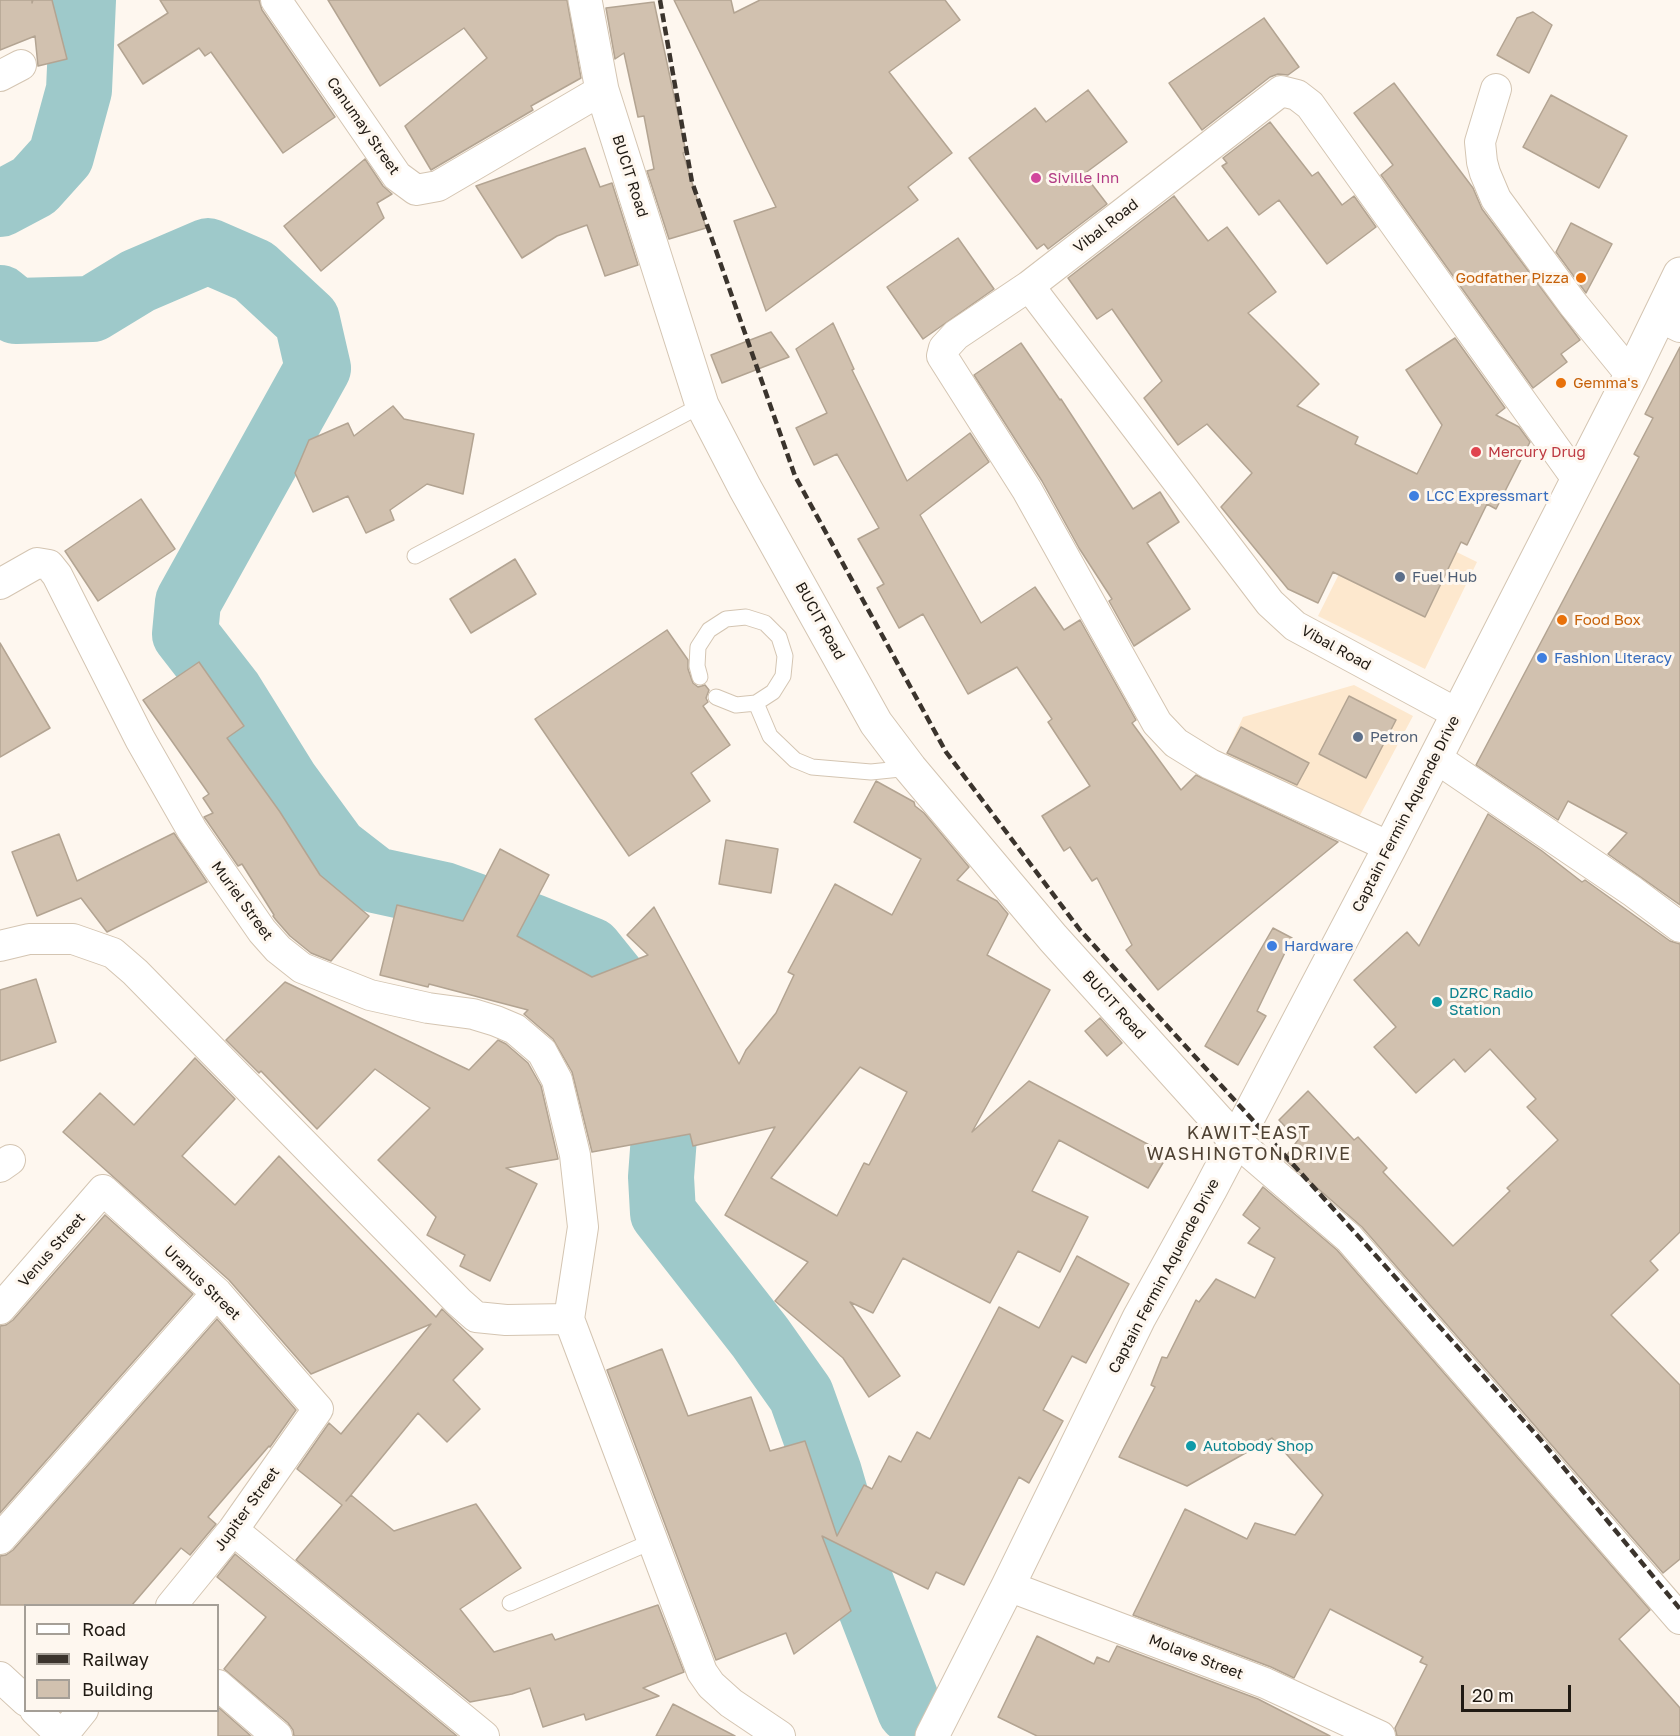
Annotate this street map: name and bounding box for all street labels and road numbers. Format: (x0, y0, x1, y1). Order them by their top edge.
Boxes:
street label: Canumay Street (323, 74, 403, 178)
street label: BUCIT Road (608, 132, 652, 220)
street label: Vibal Road (1070, 195, 1142, 257)
street label: BUCIT Road (791, 579, 849, 663)
street label: Vibal Road (1298, 621, 1374, 675)
street label: Captain Fermin Aquende Drive (1349, 713, 1463, 915)
street label: Muriel Street (207, 858, 277, 944)
street label: BUCIT Road (1079, 967, 1149, 1043)
street label: Captain Fermin Aquende Drive (1105, 1176, 1223, 1376)
street label: Venus Street (15, 1209, 89, 1291)
street label: Uranus Street (160, 1242, 244, 1324)
street label: Jupiter Street (211, 1464, 283, 1554)
street label: Molave Street (1146, 1631, 1246, 1683)

